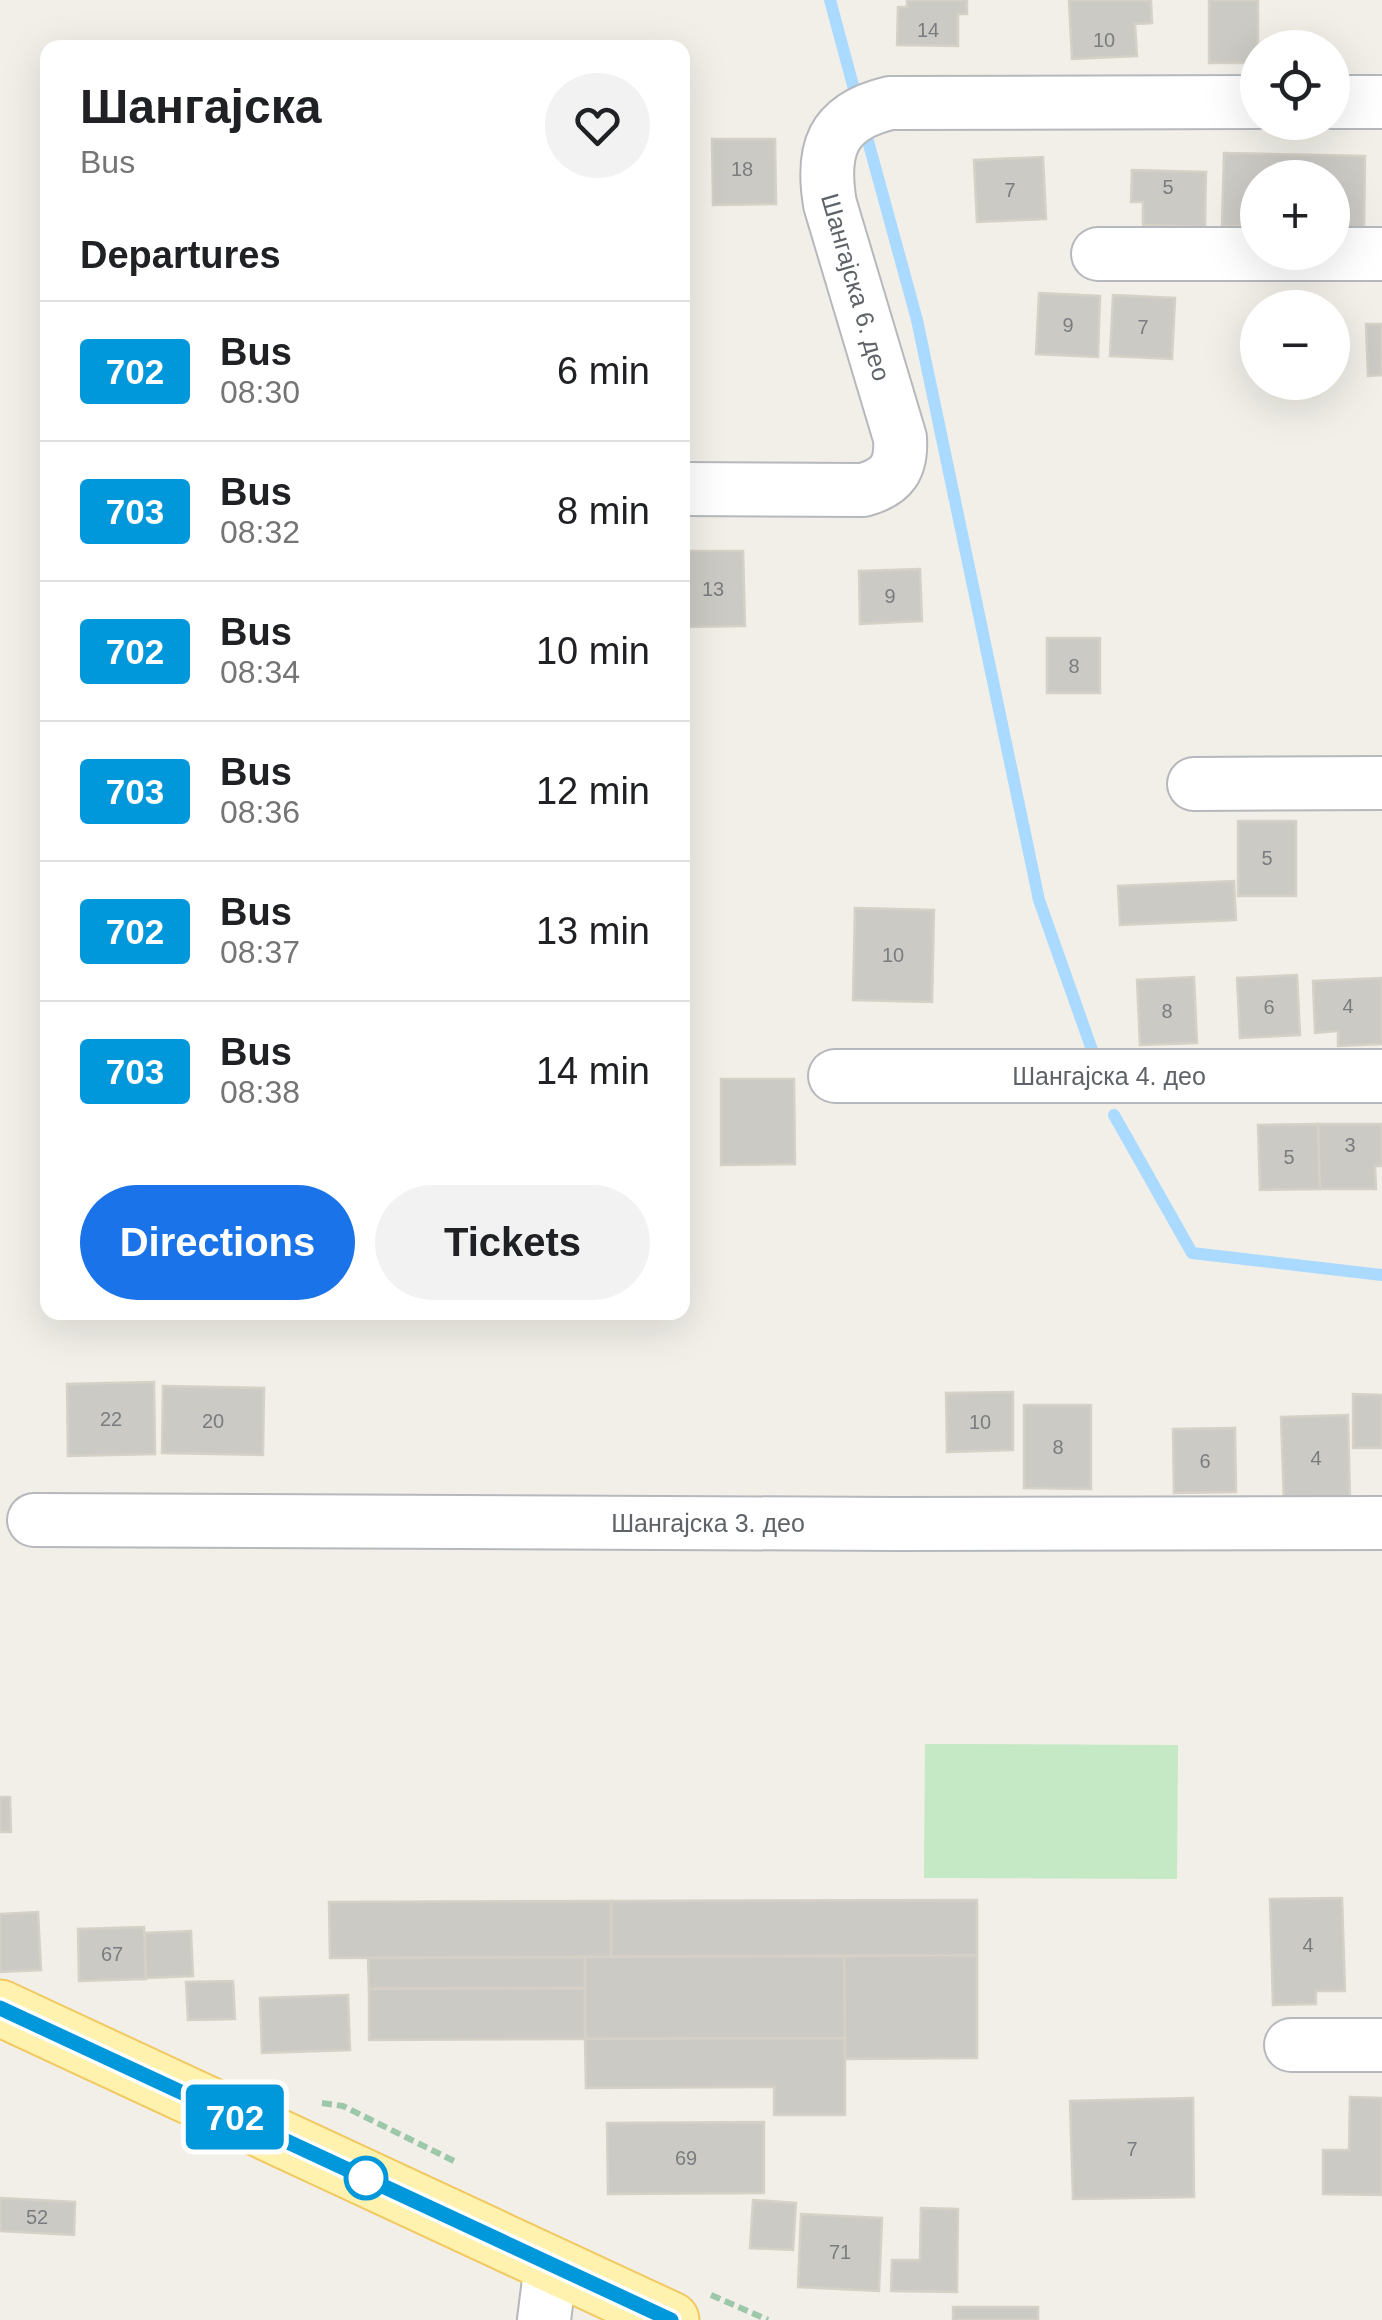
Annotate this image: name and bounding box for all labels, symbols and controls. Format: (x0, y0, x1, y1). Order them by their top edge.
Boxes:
house number: 14 (917, 19, 939, 41)
house number: 10 (1093, 29, 1115, 51)
map controls (1240, 30, 1350, 400)
button: locate (1240, 30, 1350, 140)
button: heart (545, 73, 650, 178)
text: Шангајска (80, 80, 321, 133)
text: Bus (80, 144, 135, 180)
house number: 18 (731, 158, 753, 180)
button: + (1240, 160, 1350, 270)
house number: 5 (1162, 176, 1174, 198)
house number: 7 (1004, 179, 1016, 201)
street label: Шангајска 6. део (816, 190, 896, 384)
text: Departures (80, 234, 281, 276)
button: − (1240, 290, 1350, 400)
house number: 9 (1062, 314, 1074, 336)
house number: 7 (1137, 316, 1149, 338)
text: Bus (220, 331, 292, 373)
text: 6 min (557, 350, 650, 392)
text: 702 (106, 352, 164, 391)
text: 08:30 (220, 374, 300, 410)
text: Bus (220, 471, 292, 513)
text: 8 min (557, 490, 650, 532)
text: 703 (106, 492, 164, 531)
text: 08:32 (220, 514, 300, 550)
house number: 13 (702, 578, 724, 600)
house number: 9 (884, 585, 896, 607)
text: Bus (220, 611, 292, 653)
text: 10 min (536, 630, 650, 672)
text: 702 (106, 632, 164, 671)
text: 08:34 (220, 654, 300, 690)
house number: 8 (1068, 655, 1080, 677)
text: Bus (220, 751, 292, 793)
text: 12 min (536, 770, 650, 812)
text: 703 (106, 772, 164, 811)
text: 08:36 (220, 794, 300, 830)
house number: 5 (1261, 847, 1273, 869)
text: Bus (220, 891, 292, 933)
text: 13 min (536, 910, 650, 952)
text: 702 (106, 912, 164, 951)
text: 08:37 (220, 934, 300, 970)
house number: 10 (882, 944, 904, 966)
house number: 4 (1342, 995, 1354, 1017)
house number: 6 (1263, 996, 1275, 1018)
house number: 8 (1161, 1000, 1173, 1022)
text: Bus (220, 1031, 292, 1073)
text: 14 min (536, 1050, 650, 1092)
text: 703 (106, 1052, 164, 1091)
street label: Шангајска 4. део (1012, 1062, 1206, 1090)
text: 08:38 (220, 1074, 300, 1110)
house number: 3 (1344, 1134, 1356, 1156)
house number: 5 (1283, 1146, 1295, 1168)
button: Directions (80, 1185, 355, 1300)
button: Tickets (375, 1185, 650, 1300)
house number: 22 (100, 1408, 122, 1430)
house number: 20 (202, 1410, 224, 1432)
house number: 10 (969, 1411, 991, 1433)
house number: 8 (1052, 1436, 1064, 1458)
house number: 4 (1310, 1447, 1322, 1469)
house number: 6 (1199, 1450, 1211, 1472)
street label: Шангајска 3. део (611, 1509, 805, 1537)
house number: 4 (1302, 1934, 1314, 1956)
house number: 67 (101, 1943, 123, 1965)
line badge: 702 (178, 2084, 292, 2150)
text: 702 (206, 2098, 264, 2137)
house number: 7 (1126, 2138, 1138, 2160)
house number: 69 (675, 2147, 697, 2169)
unlabelled marker (345, 2157, 387, 2199)
house number: 52 (26, 2206, 48, 2228)
house number: 71 (829, 2241, 851, 2263)

